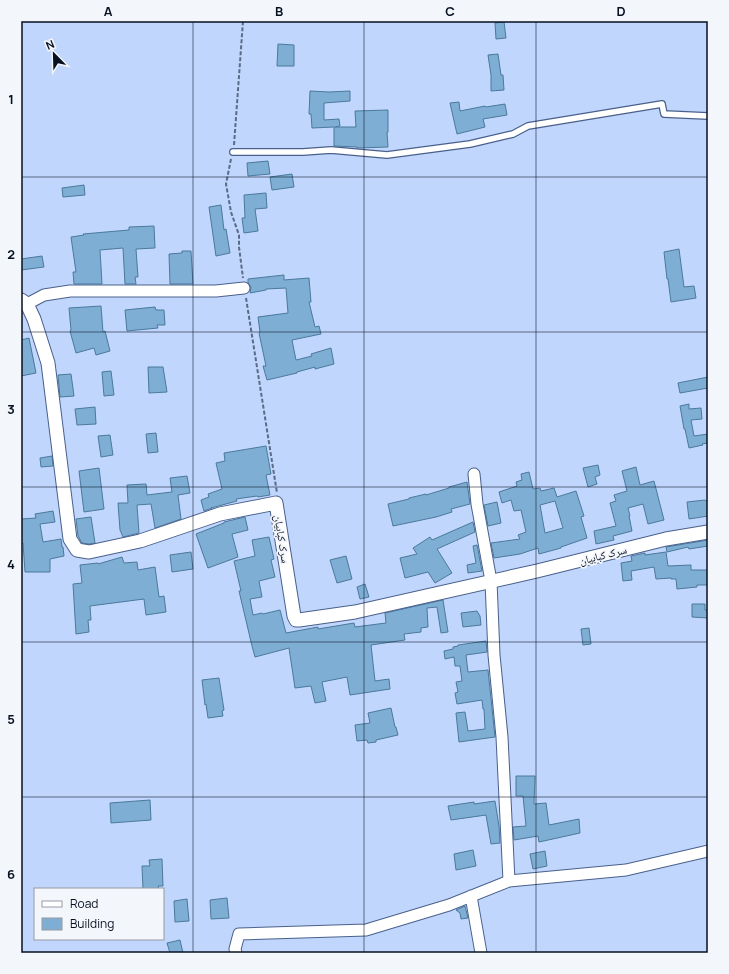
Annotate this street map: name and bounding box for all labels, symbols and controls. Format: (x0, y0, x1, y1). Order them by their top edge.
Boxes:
text: A (104, 2, 113, 20)
text: B (275, 2, 283, 20)
text: C (445, 2, 455, 20)
text: D (616, 2, 626, 20)
north arrow (34, 34, 74, 74)
text: N (43, 36, 57, 53)
text: 1 (8, 90, 14, 108)
text: 2 (7, 245, 15, 263)
text: 3 (7, 400, 15, 418)
street label: سرک کبابیان (271, 514, 294, 564)
street label: سرک کبابیان (577, 541, 628, 568)
text: 4 (7, 555, 15, 573)
text: 5 (7, 710, 15, 728)
text: 6 (7, 865, 15, 883)
legend (34, 888, 164, 940)
text: Road (70, 895, 98, 912)
text: Building (70, 915, 114, 932)

